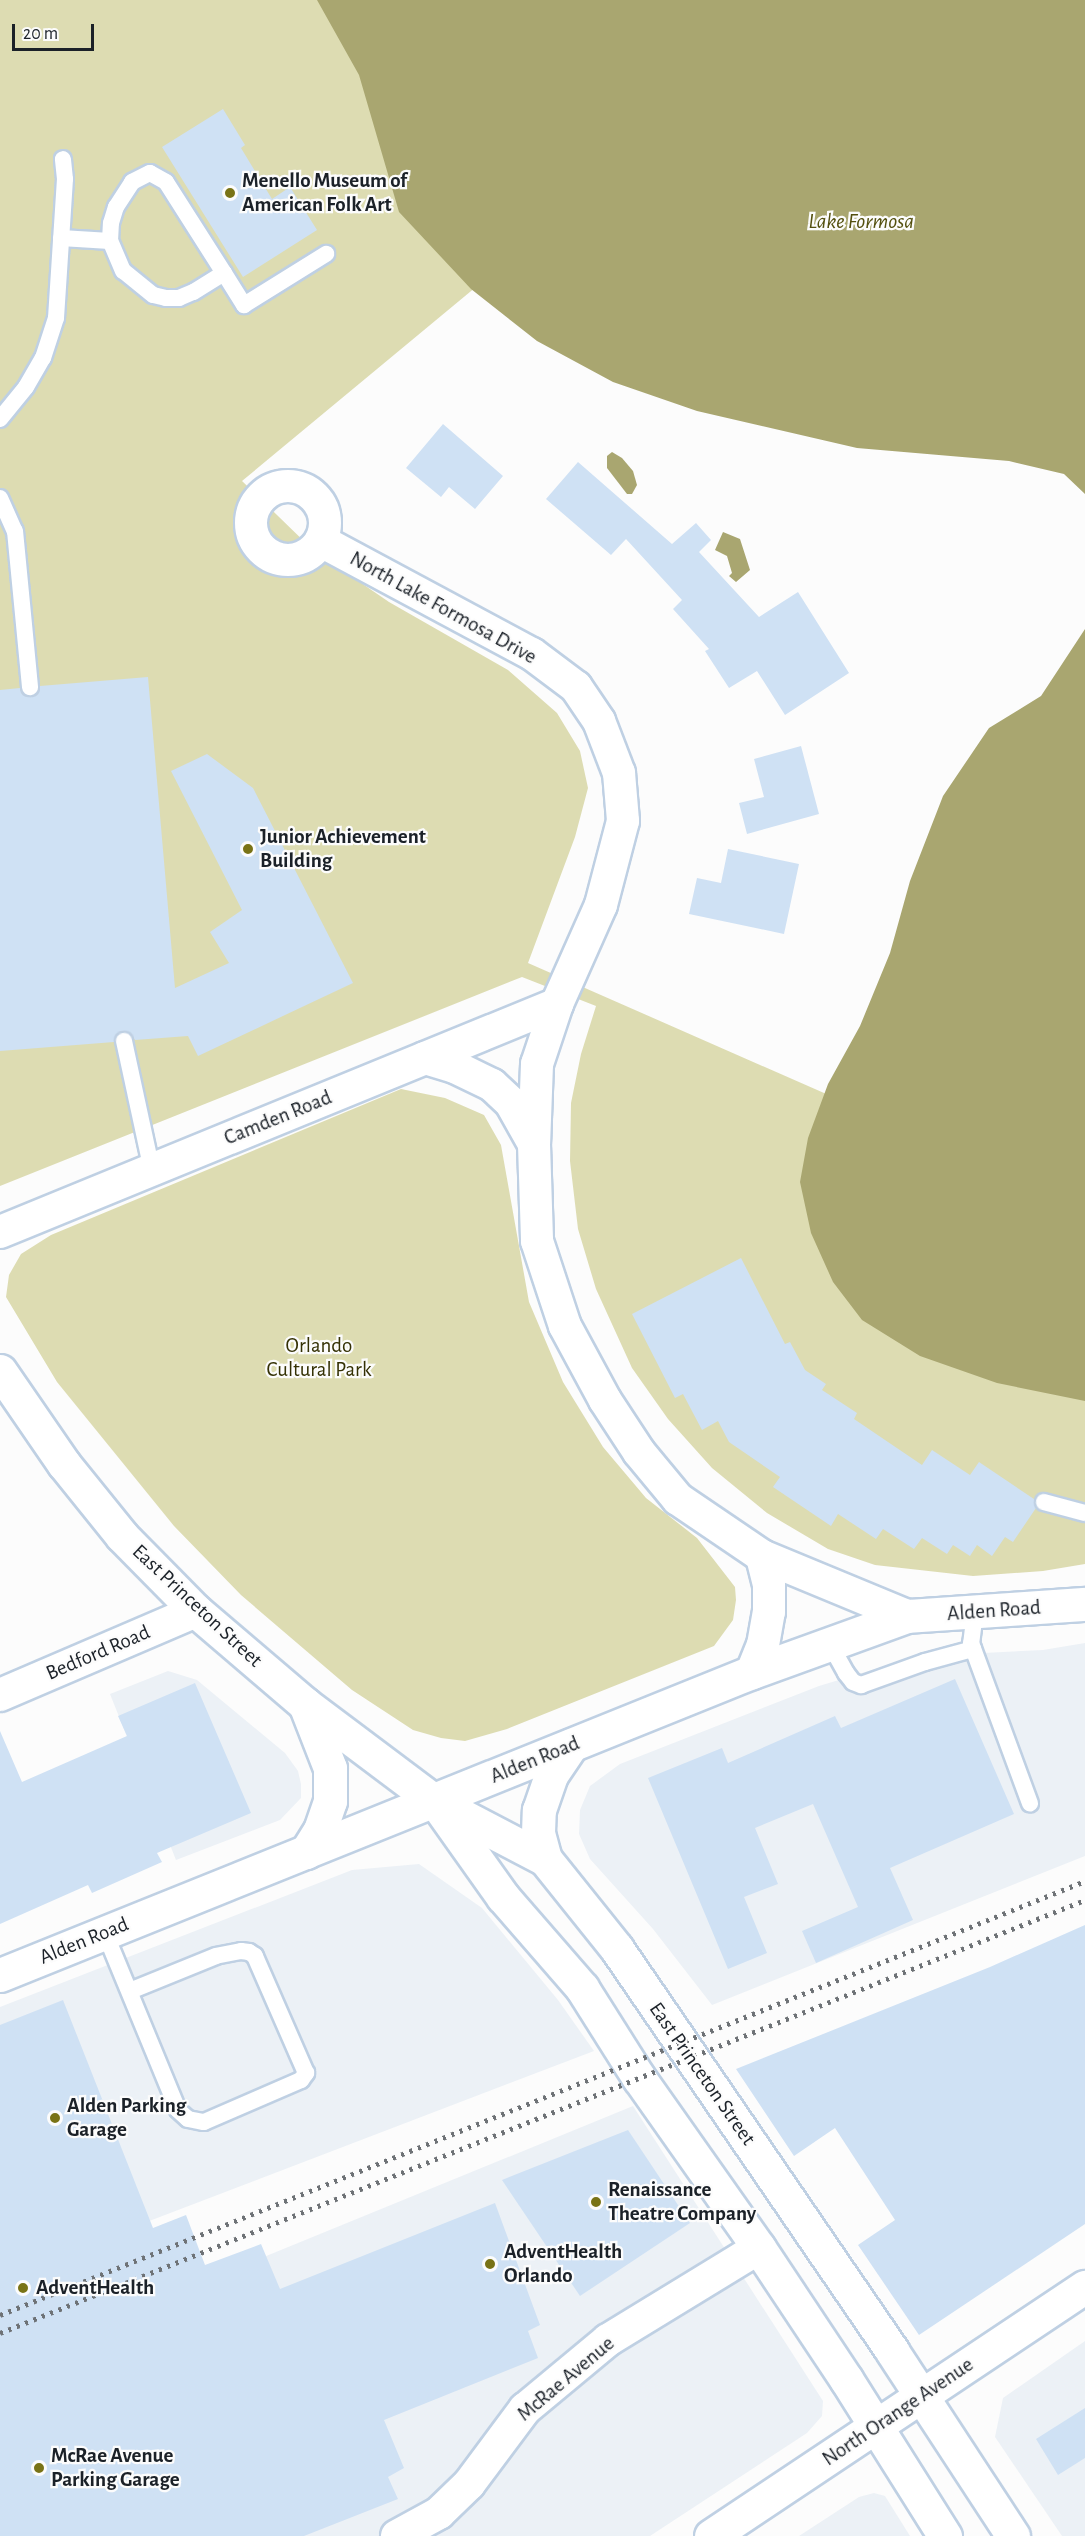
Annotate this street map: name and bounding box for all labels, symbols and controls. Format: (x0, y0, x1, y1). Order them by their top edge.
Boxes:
scale bar (15, 12, 98, 50)
text: 20 m (23, 25, 58, 43)
place label: Menello Museum of American Folk Art (242, 168, 407, 218)
marker: Menello Museum of American Folk Art (223, 186, 237, 200)
water label: Lake Formosa (808, 209, 914, 235)
street label: North Lake Formosa Drive (345, 546, 541, 670)
place label: Junior Achievement Building (260, 824, 426, 874)
marker: Junior Achievement Building (241, 842, 255, 856)
street label: Camden Road (221, 1085, 335, 1151)
park label: Orlando Cultural Park (267, 1333, 371, 1383)
street label: East Princeton Street (127, 1539, 267, 1673)
street label: Alden Road (946, 1595, 1042, 1627)
street label: Bedford Road (42, 1620, 154, 1686)
street label: Alden Road (487, 1731, 583, 1789)
street label: Alden Road (36, 1912, 132, 1970)
street label: East Princeton Street (643, 1998, 761, 2150)
place label: Alden Parking Garage (67, 2093, 186, 2143)
marker: Alden Parking Garage (48, 2111, 62, 2125)
place label: Renaissance Theatre Company (608, 2177, 756, 2227)
marker: Renaissance Theatre Company (589, 2195, 603, 2209)
place label: AdventHealth Orlando (504, 2239, 622, 2289)
marker: AdventHealth Orlando (481, 2255, 499, 2273)
place label: AdventHealth (36, 2275, 154, 2301)
marker: AdventHealth (14, 2279, 32, 2297)
street label: McRae Avenue (512, 2331, 620, 2427)
street label: North Orange Avenue (818, 2352, 978, 2472)
place label: McRae Avenue Parking Garage (51, 2443, 180, 2493)
marker: McRae Avenue Parking Garage (32, 2461, 46, 2475)

